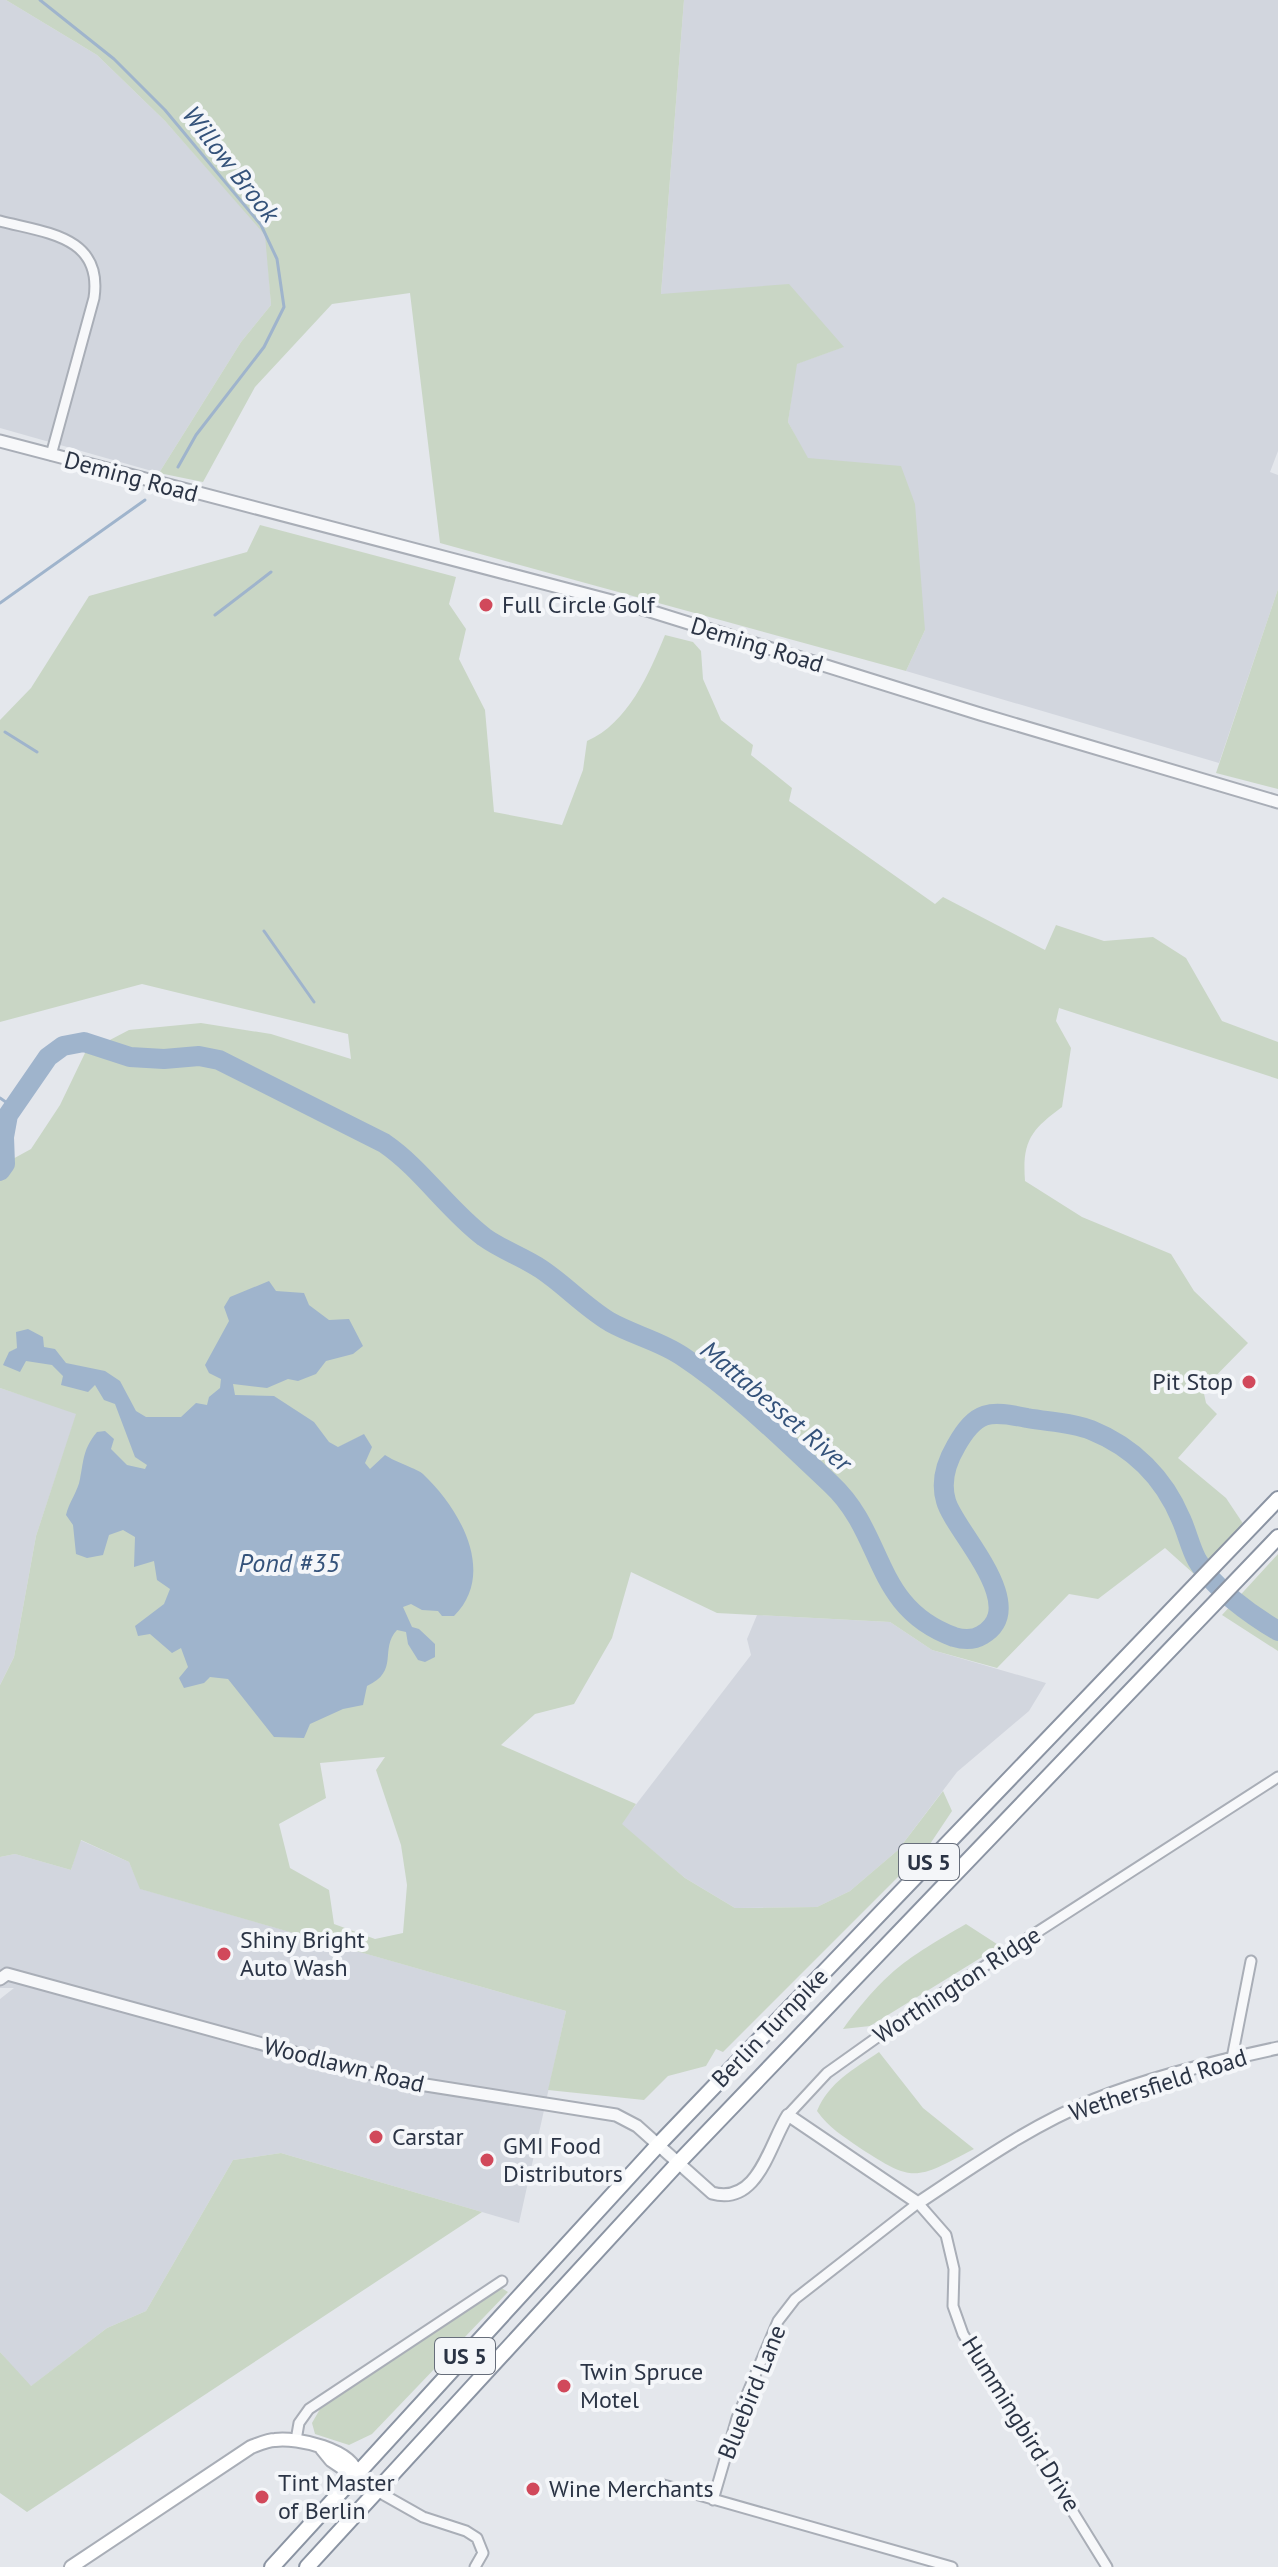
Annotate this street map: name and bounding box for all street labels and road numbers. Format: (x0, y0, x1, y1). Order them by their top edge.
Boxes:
street label: Deming Road (61, 444, 201, 509)
street label: Deming Road (687, 610, 827, 679)
road number: US 5 (899, 1844, 959, 1880)
street label: Worthington Ridge (867, 1919, 1046, 2050)
street label: Berlin Turnpike (705, 1961, 834, 2094)
street label: Woodlawn Road (261, 2030, 428, 2099)
street label: Wethersfield Road (1065, 2041, 1251, 2128)
street label: Bluebird Lane (711, 2320, 793, 2464)
street label: Hummingbird Drive (955, 2330, 1088, 2517)
road number: US 5 (435, 2338, 495, 2374)

